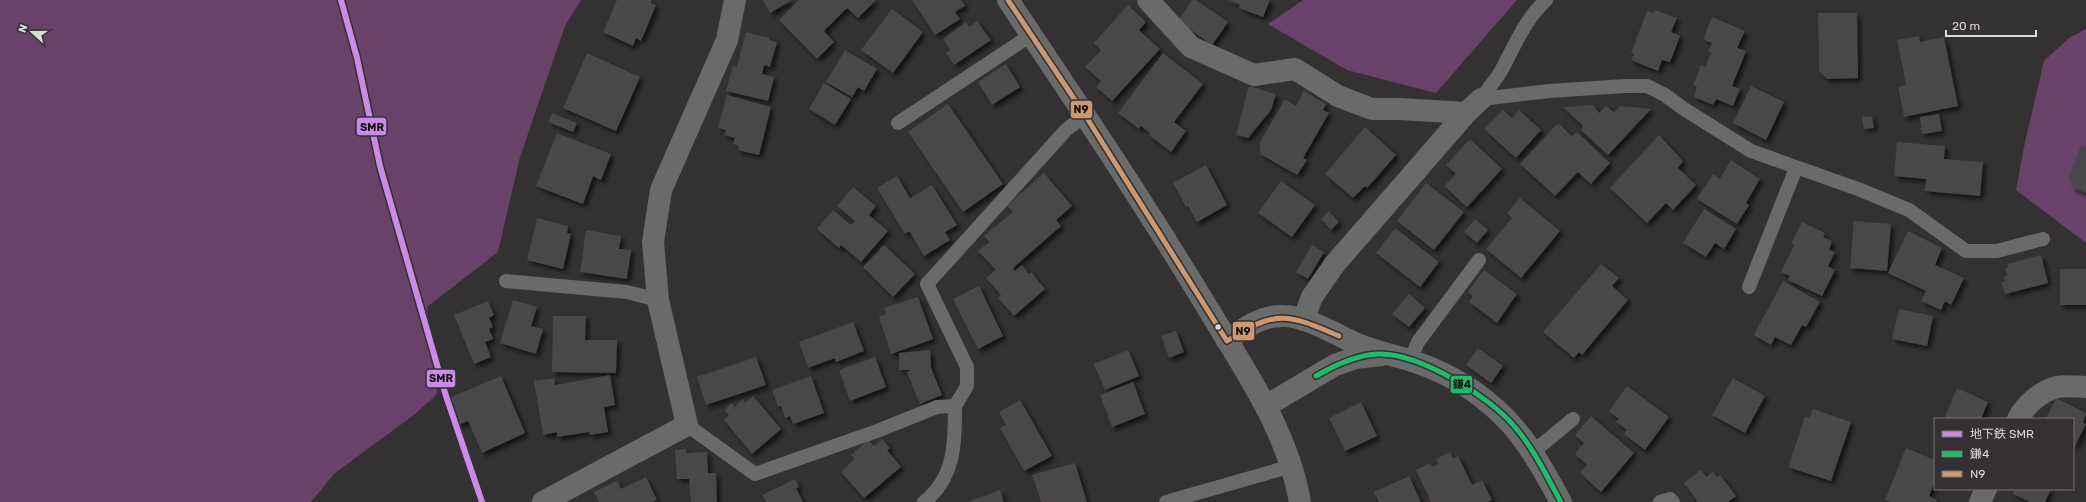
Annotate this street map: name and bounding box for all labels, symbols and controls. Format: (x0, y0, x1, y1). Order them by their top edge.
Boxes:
north arrow (12, 12, 52, 52)
scale bar (1946, 12, 2036, 38)
text: 20 m (1952, 19, 1980, 33)
text: N (16, 22, 31, 35)
line badge: N9 (1070, 100, 1093, 119)
text: N9 (1074, 103, 1088, 116)
line badge: SMR (356, 117, 387, 136)
text: SMR (360, 121, 384, 134)
line badge: N9 (1232, 321, 1255, 341)
unlabelled marker (1213, 322, 1223, 332)
text: N9 (1236, 325, 1250, 338)
line badge: SMR (426, 369, 456, 388)
text: SMR (429, 372, 453, 385)
line badge: 鎌4 (1450, 375, 1473, 394)
text: 鎌4 (1453, 378, 1472, 391)
legend (1934, 418, 2074, 490)
text: 地下鉄 SMR (1970, 427, 2034, 441)
text: 鎌4 (1970, 447, 1990, 461)
text: N9 (1970, 467, 1985, 481)

